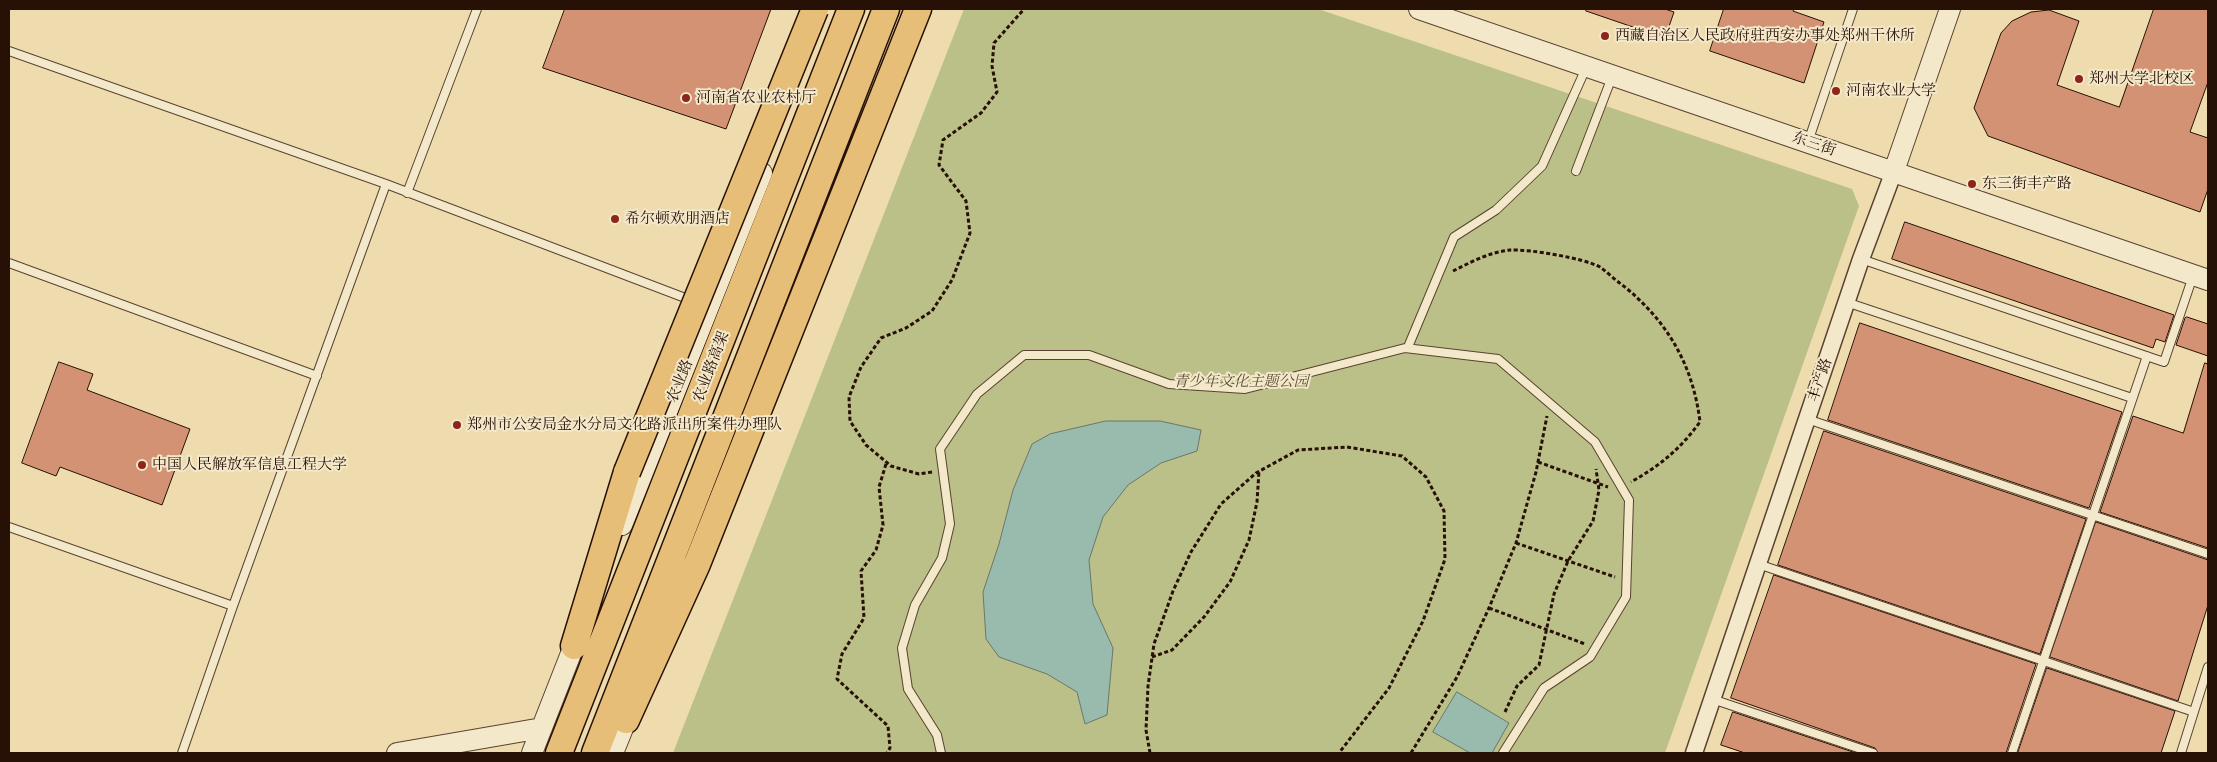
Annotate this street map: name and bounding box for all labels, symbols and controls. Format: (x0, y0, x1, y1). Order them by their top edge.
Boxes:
place label: 西藏自治区人民政府驻西安办事处郑州干休所 (1615, 27, 1915, 45)
marker: 西藏自治区人民政府驻西安办事处郑州干休所 (1599, 30, 1611, 42)
place label: 郑州大学北校区 (2089, 70, 2194, 88)
marker: 郑州大学北校区 (2073, 73, 2085, 85)
place label: 河南农业大学 (1846, 82, 1936, 100)
marker: 河南农业大学 (1830, 85, 1842, 97)
place label: 河南省农业农村厅 (696, 89, 816, 107)
marker: 河南省农业农村厅 (680, 92, 692, 104)
street label: 东三街 (1790, 128, 1838, 160)
place label: 东三街丰产路 (1982, 175, 2072, 193)
marker: 东三街丰产路 (1966, 178, 1978, 190)
place label: 希尔顿欢朋酒店 (625, 210, 730, 228)
marker: 希尔顿欢朋酒店 (609, 213, 621, 225)
street label: 农业路高架 (689, 329, 733, 405)
street label: 丰产路 (1804, 356, 1836, 404)
street label: 农业路 (663, 357, 697, 405)
park label: 青少年文化主题公园 (1174, 373, 1308, 391)
place label: 郑州市公安局金水分局文化路派出所案件办理队 (467, 416, 782, 434)
marker: 郑州市公安局金水分局文化路派出所案件办理队 (451, 419, 463, 431)
place label: 中国人民解放军信息工程大学 (152, 456, 347, 474)
marker: 中国人民解放军信息工程大学 (136, 459, 148, 471)

